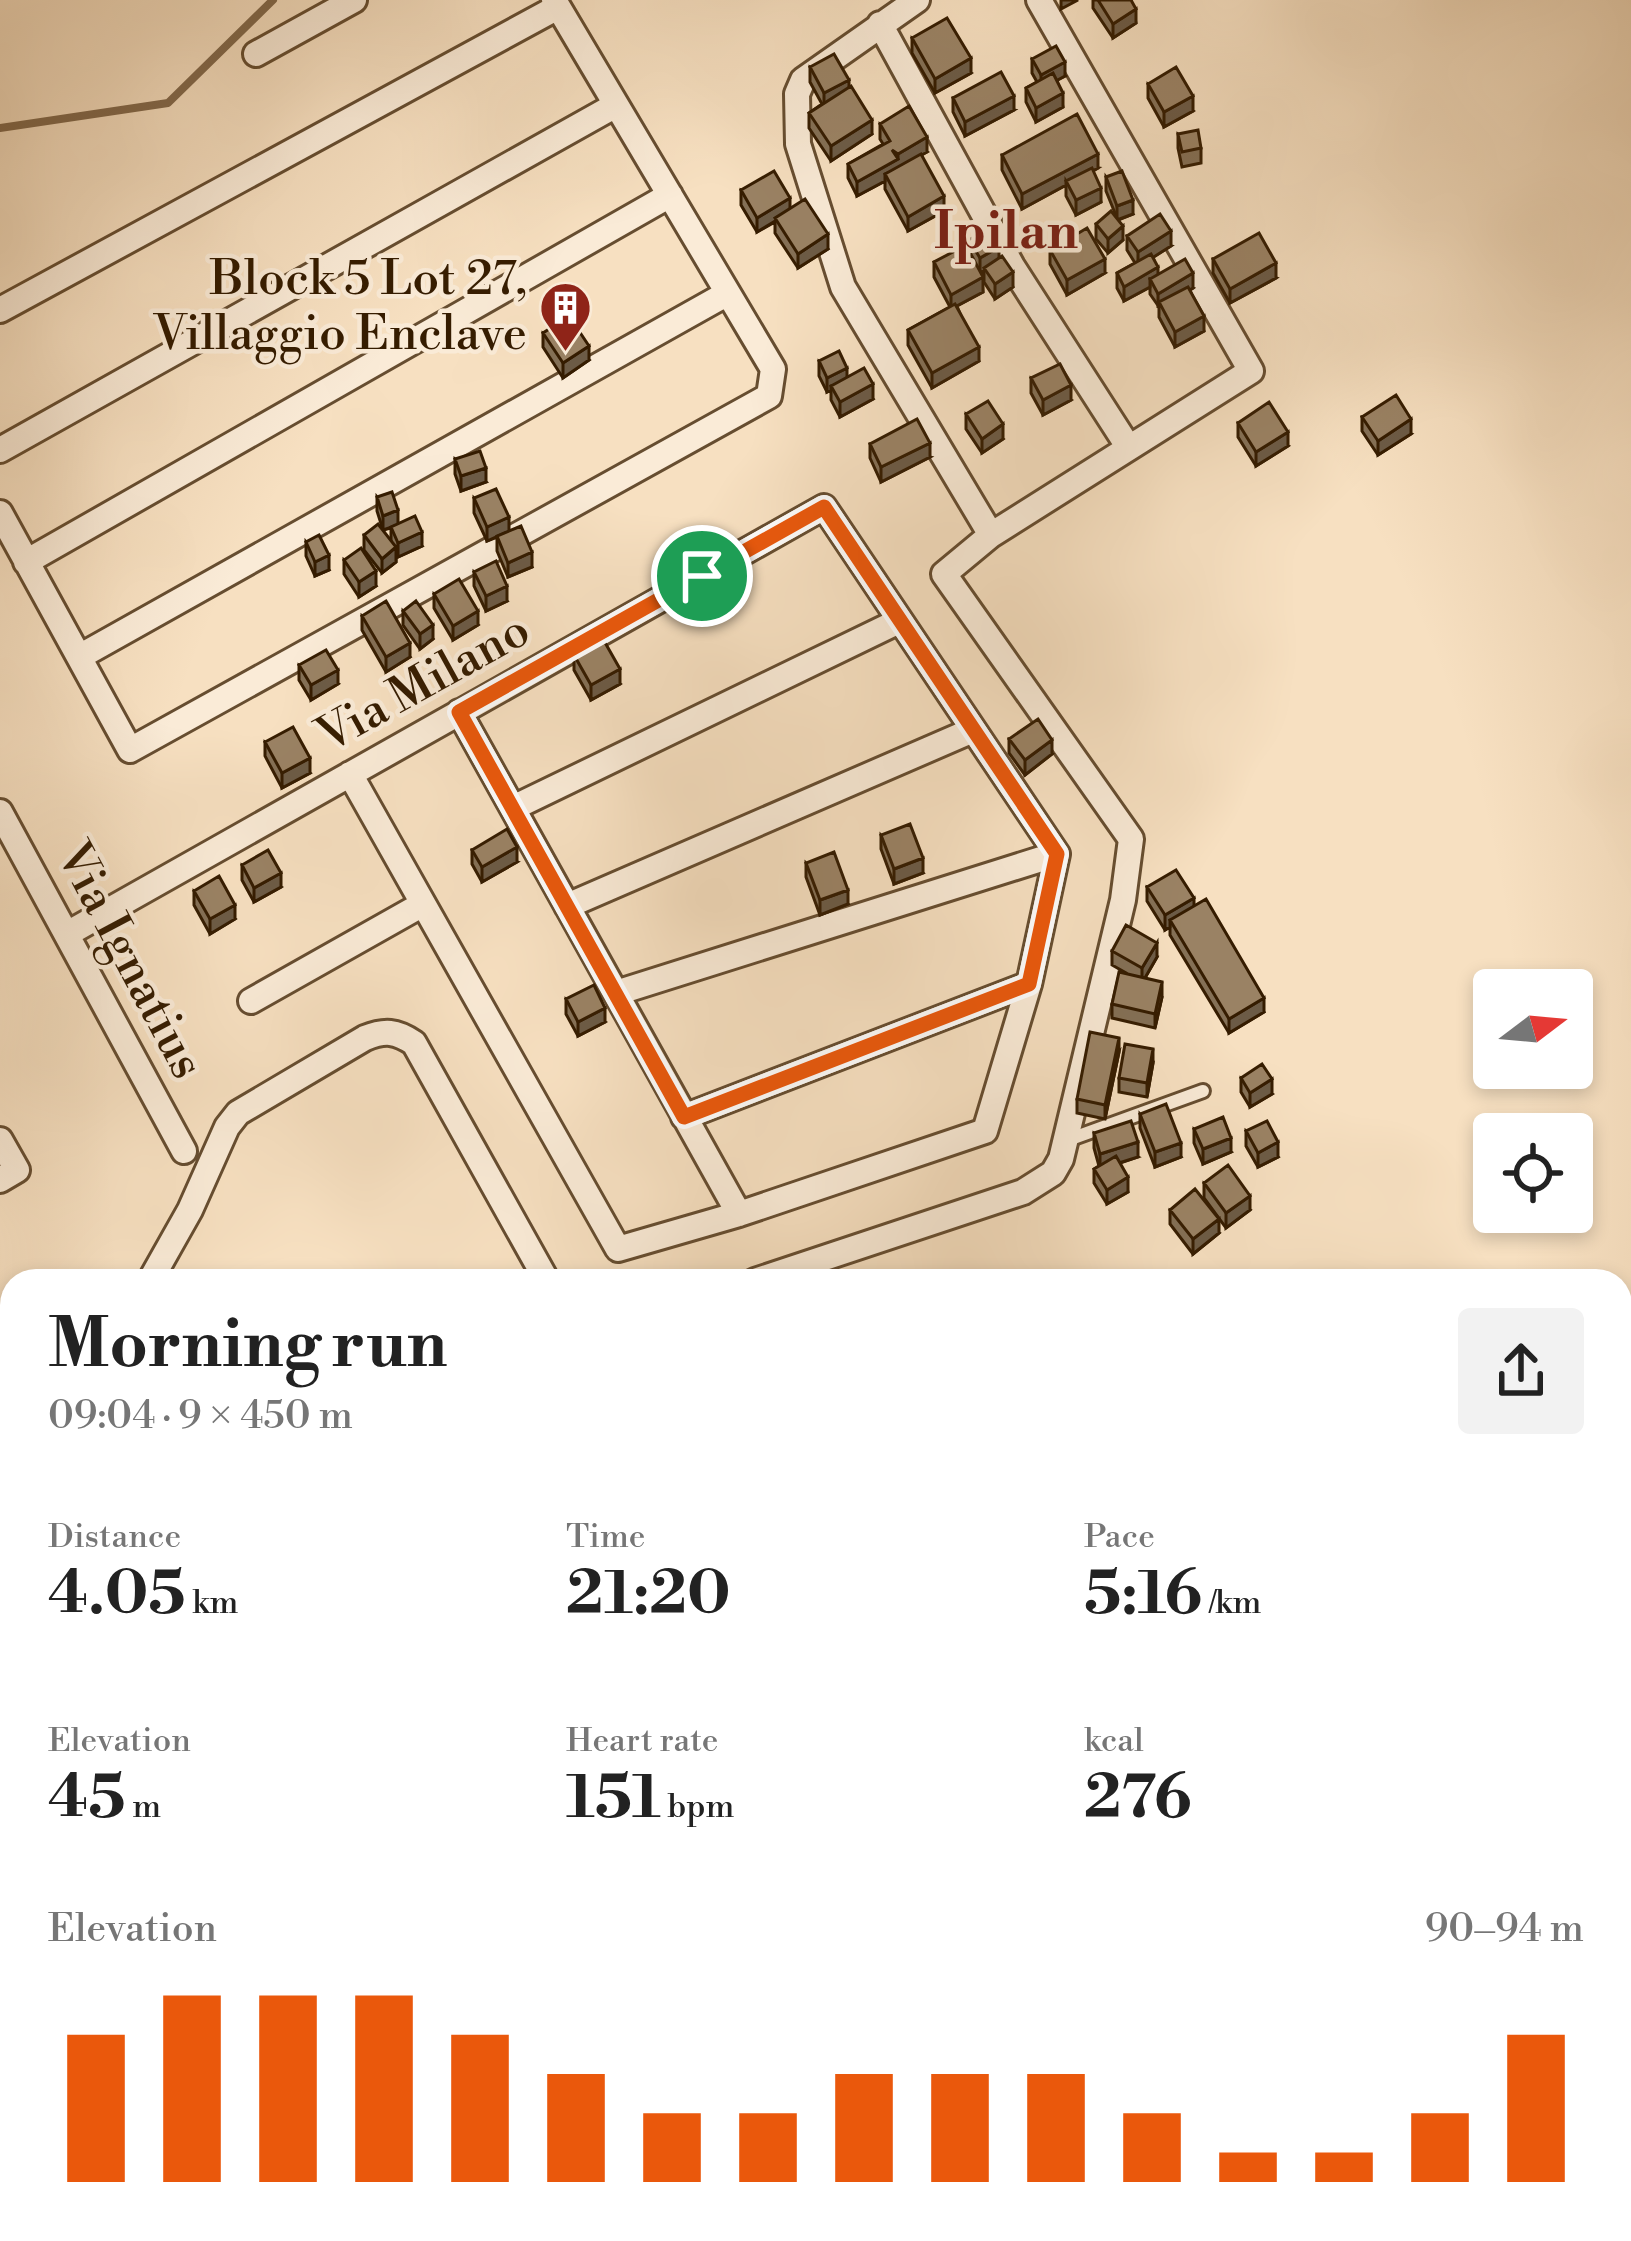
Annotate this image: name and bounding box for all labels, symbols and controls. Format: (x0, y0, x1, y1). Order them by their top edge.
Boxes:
district label: Ipilan (934, 201, 1078, 265)
place label: Block 5 Lot 27, Villaggio Enclave (152, 250, 527, 365)
building icon: Block 5 Lot 27, Villaggio Enclave (538, 280, 594, 354)
pin (651, 525, 753, 627)
icon: arrive (669, 543, 735, 609)
street label: Via Milano (306, 601, 541, 767)
street label: Via Ignatius (41, 832, 216, 1089)
north arrow (1473, 969, 1593, 1089)
map controls (1473, 969, 1593, 1233)
button: locate (1473, 1113, 1593, 1233)
text: Morning run (48, 1305, 447, 1388)
button: share (1458, 1308, 1584, 1434)
text: 09:04 · 9 × 450 m (48, 1392, 353, 1441)
text: Distance (48, 1517, 181, 1558)
text: Time (566, 1517, 645, 1558)
text: Pace (1084, 1517, 1155, 1558)
text: 4.05 (48, 1558, 185, 1633)
text: 21:20 (566, 1558, 731, 1633)
text: 5:16 (1084, 1558, 1202, 1633)
text: km (185, 1583, 238, 1624)
text: /km (1202, 1583, 1261, 1624)
text: Elevation (48, 1721, 191, 1762)
text: Heart rate (566, 1721, 718, 1762)
text: kcal (1084, 1721, 1144, 1762)
text: 45 (48, 1762, 125, 1837)
text: 151 (566, 1762, 661, 1837)
text: 276 (1084, 1762, 1192, 1837)
text: m (125, 1787, 161, 1828)
text: bpm (661, 1787, 734, 1828)
text: Elevation (48, 1905, 217, 1954)
text: 90–94 m (1425, 1905, 1584, 1954)

